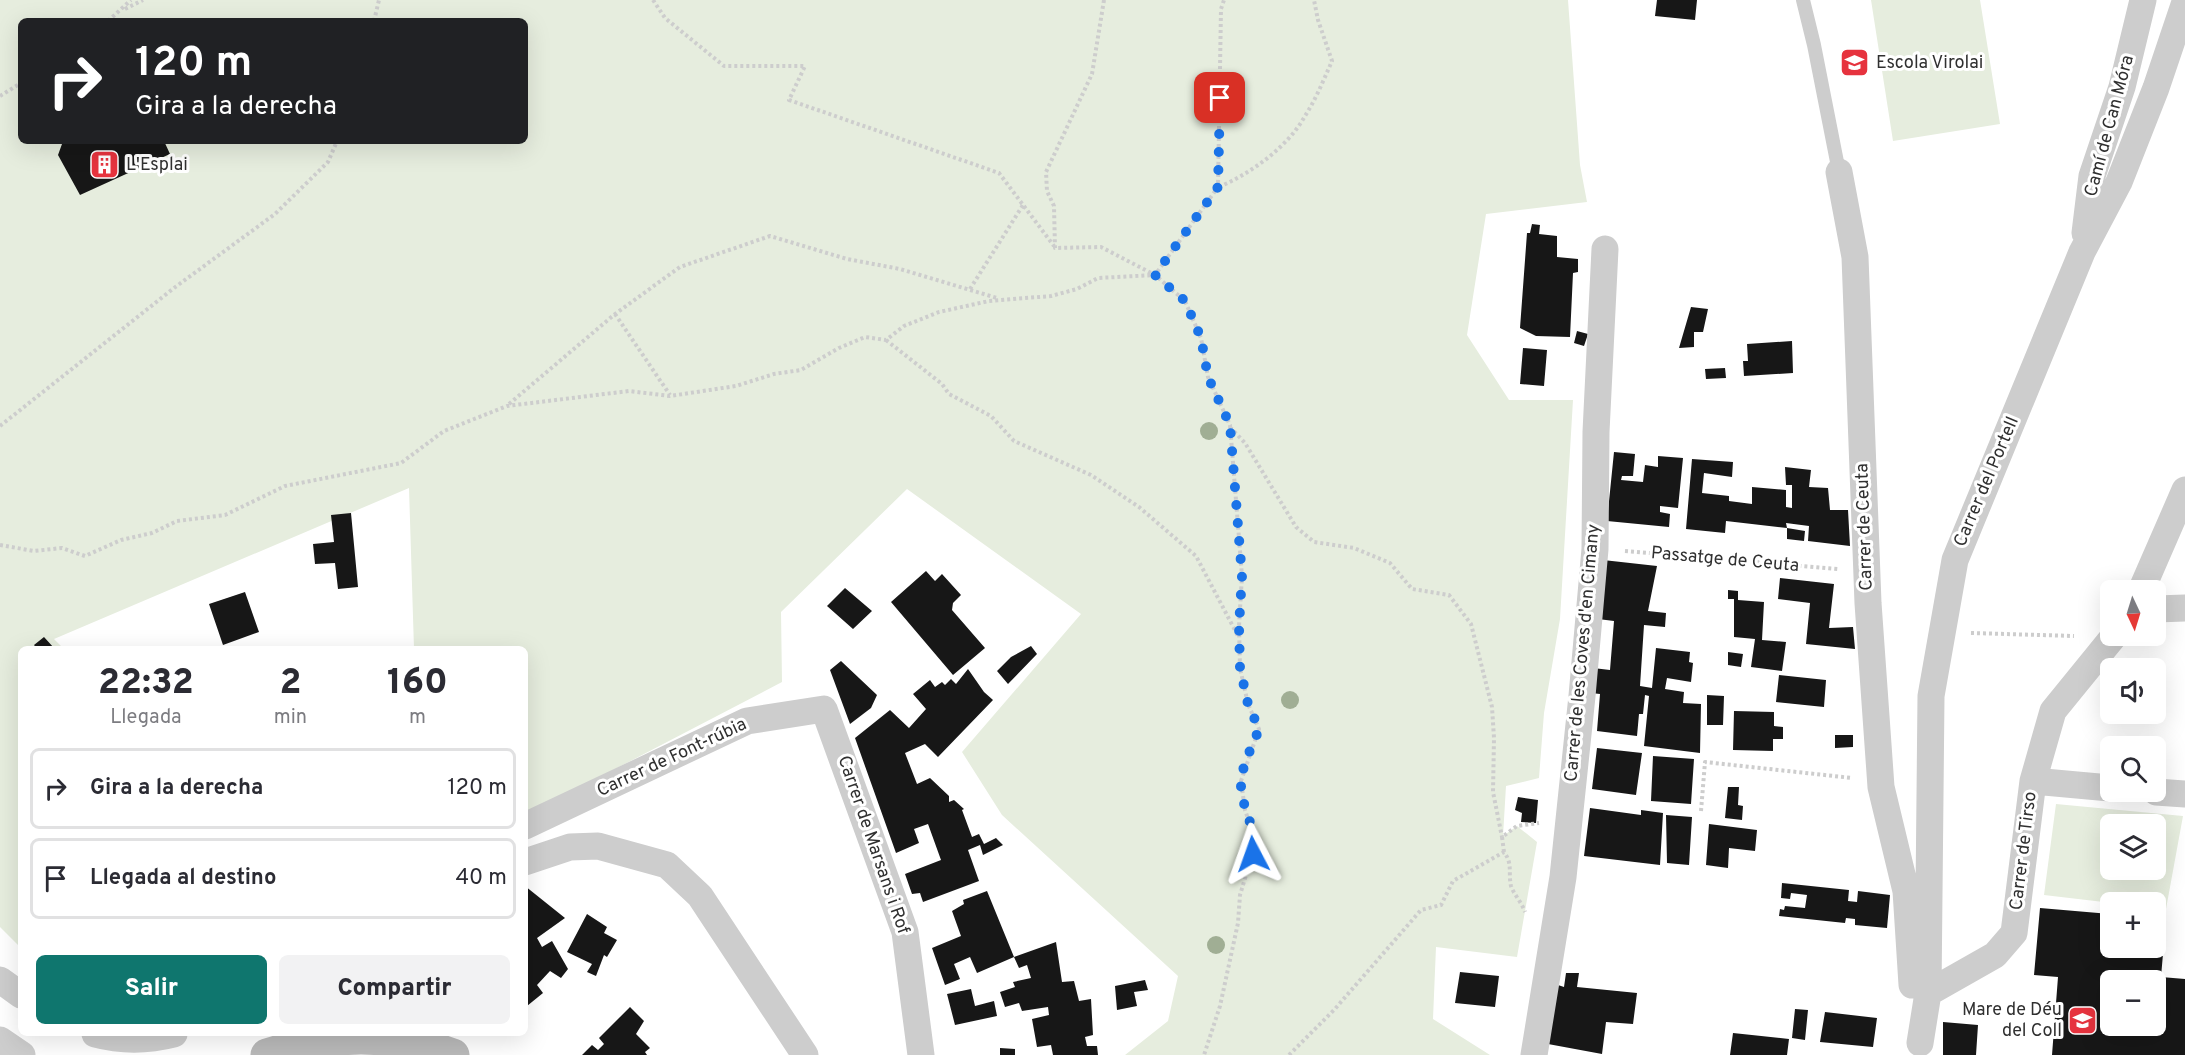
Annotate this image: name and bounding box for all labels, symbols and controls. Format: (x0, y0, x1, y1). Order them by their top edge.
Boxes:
text: 120 m (135, 38, 252, 91)
icon: right (36, 42, 114, 120)
school or university icon: Escola Virolai (1839, 47, 1871, 79)
place label: Escola Virolai (1876, 52, 1983, 75)
street label: Camí de Can Móra (2080, 53, 2140, 199)
pin (1194, 72, 1245, 123)
icon: arrive (1203, 81, 1236, 114)
text: Gira a la derecha (135, 90, 337, 124)
building icon: L'Esplai (89, 149, 121, 181)
place label: L'Esplai (126, 154, 188, 177)
street label: Carrer del Portell (1949, 414, 2025, 550)
street label: Carrer de Ceuta (1851, 463, 1879, 591)
street label: Carrer de les Coves d'en Cimany (1560, 523, 1606, 783)
street label: Passatge de Ceuta (1650, 542, 1800, 578)
north arrow (2100, 580, 2166, 646)
map controls (2100, 580, 2166, 1036)
button: sound (2100, 658, 2166, 724)
text: 22:32 (98, 661, 194, 707)
text: 2 (279, 661, 301, 707)
text: 160 (387, 661, 448, 707)
text: Llegada (110, 705, 182, 731)
text: min (274, 705, 307, 731)
text: m (409, 705, 426, 731)
street label: Carrer de Font-rúbia (593, 713, 751, 803)
button: search (2100, 736, 2166, 802)
street label: Carrer de Marsans i Rof (832, 753, 914, 937)
icon: right (39, 772, 72, 805)
text: Gira a la derecha (90, 775, 263, 802)
text: 120 m (447, 775, 507, 802)
street label: Carrer de Tirso (2005, 790, 2043, 912)
button: layers (2100, 814, 2166, 880)
position arrow (1221, 822, 1285, 886)
icon: arrive (39, 862, 72, 895)
text: Llegada al destino (90, 865, 276, 892)
text: 40 m (455, 865, 507, 892)
button: + (2100, 892, 2166, 958)
button: Salir (36, 955, 267, 1024)
button: Compartir (279, 955, 510, 1024)
button: − (2100, 970, 2166, 1036)
place label: Mare de Déu del Coll (1962, 999, 2062, 1043)
school or university icon: Mare de Déu del Coll (2067, 1004, 2099, 1036)

